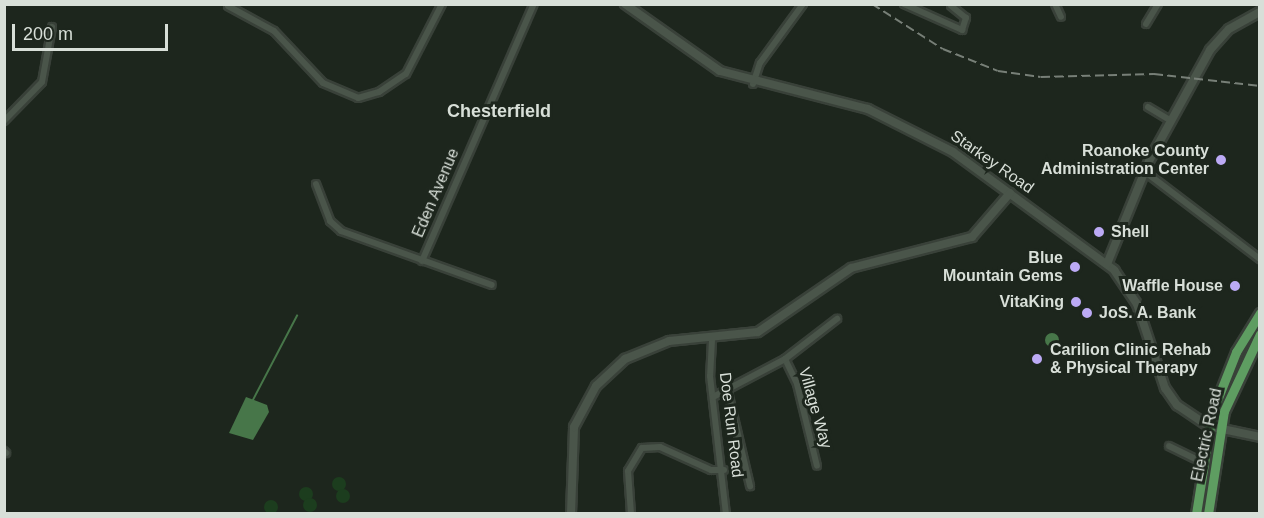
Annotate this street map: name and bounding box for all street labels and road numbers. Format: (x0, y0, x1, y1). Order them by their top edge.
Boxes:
street label: Starkey Road (947, 126, 1037, 198)
street label: Eden Avenue (408, 145, 464, 241)
street label: Village Way (794, 365, 836, 451)
street label: Doe Run Road (715, 371, 747, 479)
street label: Electric Road (1188, 386, 1226, 484)

